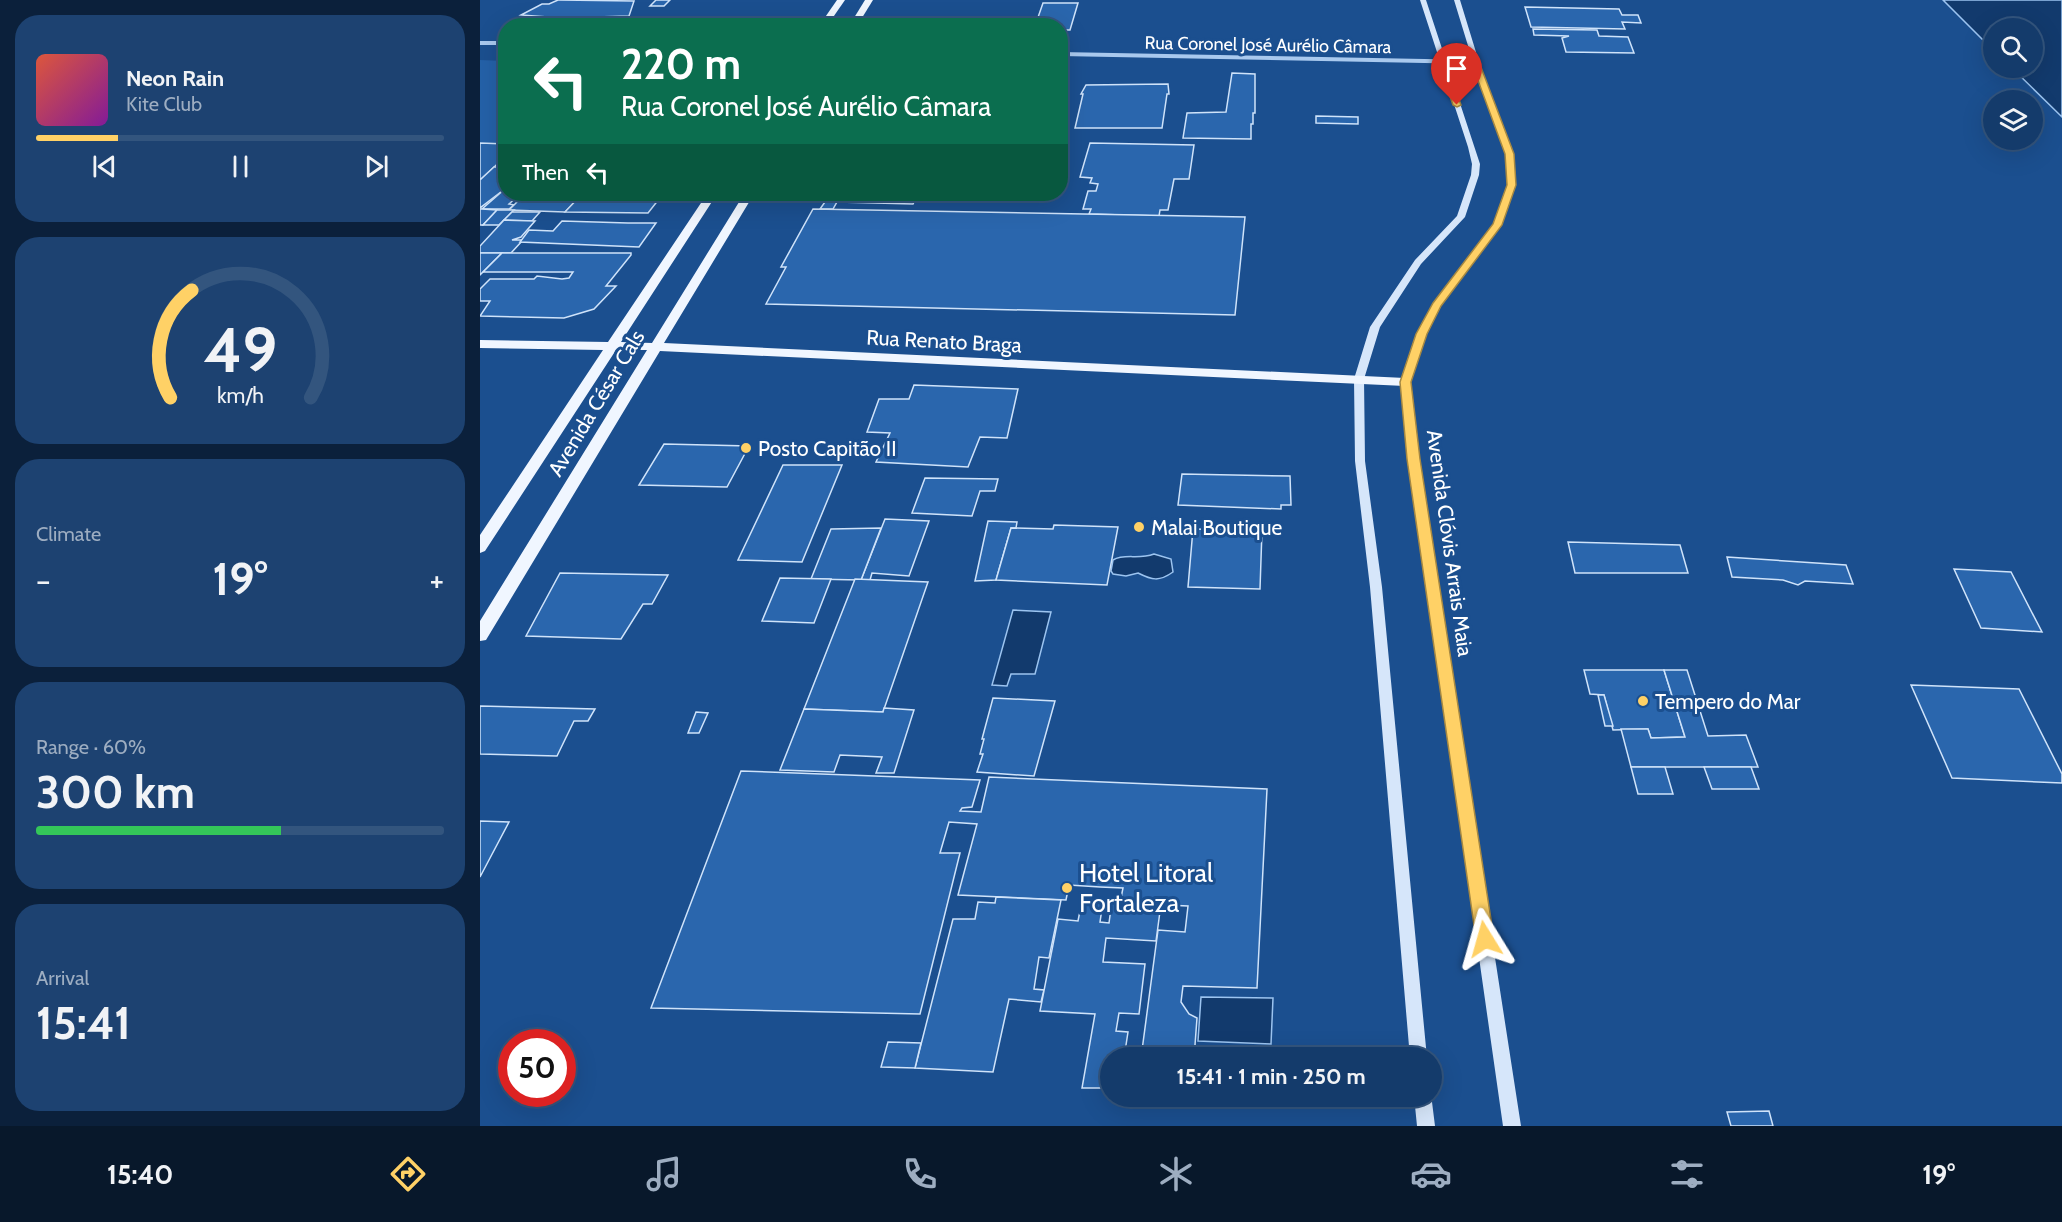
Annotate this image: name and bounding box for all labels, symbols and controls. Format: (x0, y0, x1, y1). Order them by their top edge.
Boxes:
map controls (1983, 18, 2043, 150)
button: search (1983, 18, 2043, 78)
street label: Rua Coronel José Aurélio Câmara (1144, 32, 1392, 58)
text: 220 m (621, 38, 741, 90)
icon: left (522, 42, 600, 120)
pin (1431, 43, 1482, 105)
icon: arrive (1440, 52, 1473, 85)
text: Neon Rain (126, 65, 224, 92)
text: Rua Coronel José Aurélio Câmara (621, 90, 991, 123)
button: layers (1983, 90, 2043, 150)
text: Kite Club (126, 92, 202, 116)
icon: previous (88, 150, 121, 183)
icon: pause (224, 150, 257, 183)
icon: next (360, 150, 393, 183)
icon: left (581, 156, 614, 189)
text: Then (522, 159, 569, 186)
text: 49 (203, 312, 277, 388)
street label: Rua Renato Braga (866, 324, 1022, 358)
street label: Avenida César Cals (543, 325, 650, 481)
text: km/h (217, 382, 263, 408)
street label: Avenida Clóvis Arrais Maia (1422, 428, 1478, 658)
place label: Posto Capitão II (758, 436, 897, 461)
marker: Posto Capitão II (739, 441, 753, 455)
place label: Malai Boutique (1151, 515, 1283, 540)
marker: Malai Boutique (1132, 520, 1146, 534)
text: Climate (36, 522, 101, 546)
text: 19° (213, 552, 267, 606)
text: − (36, 560, 51, 600)
text: + (429, 560, 444, 600)
place label: Tempero do Mar (1655, 689, 1801, 714)
marker: Tempero do Mar (1636, 694, 1650, 708)
text: Range · 60% (36, 735, 146, 759)
text: 300 km (36, 765, 195, 819)
place label: Hotel Litoral Fortaleza (1079, 857, 1213, 919)
marker: Hotel Litoral Fortaleza (1060, 881, 1074, 895)
position arrow (1453, 907, 1517, 971)
text: Arrival (36, 966, 89, 990)
text: 15:41 (36, 996, 131, 1050)
speed limit sign: 50 (498, 1029, 576, 1107)
text: 15:41 · 1 min · 250 m (1176, 1063, 1366, 1090)
icon: directions (387, 1153, 429, 1195)
icon: music (643, 1153, 685, 1195)
icon: phone (899, 1153, 941, 1195)
icon: climate (1155, 1153, 1197, 1195)
icon: car (1410, 1153, 1452, 1195)
icon: filters (1666, 1153, 1708, 1195)
text: 15:40 (107, 1158, 173, 1191)
text: 19° (1922, 1158, 1955, 1191)

